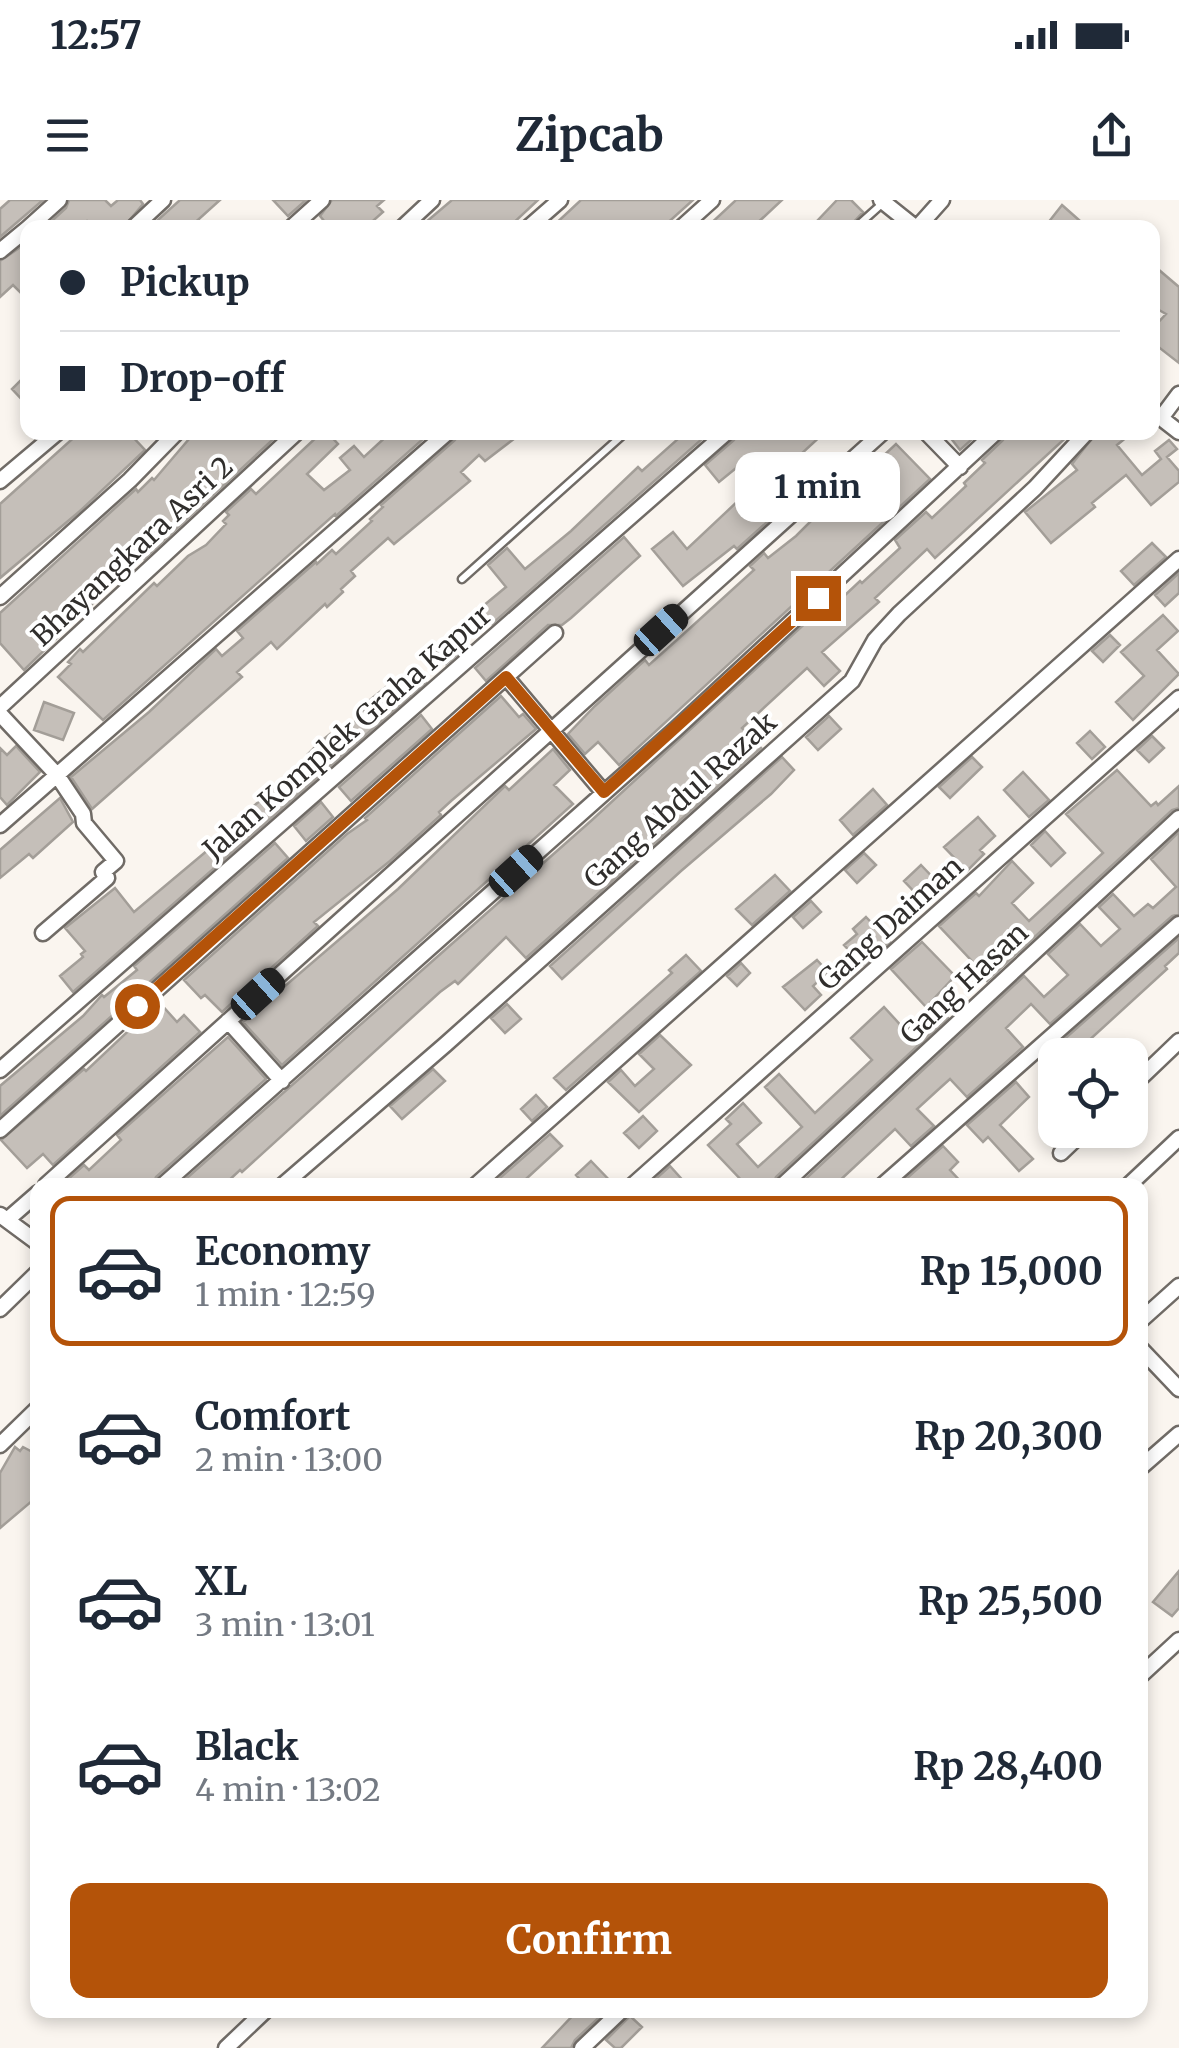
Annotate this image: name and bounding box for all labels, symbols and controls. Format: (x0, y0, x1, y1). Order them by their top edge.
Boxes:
text: 12:57 (50, 12, 142, 59)
text: Zipcab (515, 107, 664, 163)
icon: menu (40, 108, 95, 163)
icon: share (1084, 108, 1139, 163)
text: Pickup (120, 259, 250, 306)
text: Drop-off (120, 355, 285, 402)
street label: Bhayangkara Asri 2 (24, 448, 240, 654)
callout: 1 min (736, 453, 900, 523)
text: 1 min (774, 467, 861, 507)
route end (796, 576, 841, 621)
street label: Jalan Komplek Graha Kapur (195, 597, 499, 868)
car (629, 599, 693, 661)
street label: Gang Abdul Razak (576, 704, 784, 896)
car (484, 840, 548, 902)
street label: Gang Daiman (810, 848, 970, 998)
street label: Gang Hasan (892, 915, 1036, 1051)
car (226, 963, 290, 1025)
route start (115, 984, 160, 1029)
map controls (1038, 1038, 1148, 1148)
button: locate (1038, 1038, 1148, 1148)
icon: car (75, 1226, 165, 1316)
text: Economy (195, 1228, 370, 1275)
text: Rp 15,000 (920, 1248, 1103, 1295)
text: 1 min · 12:59 (195, 1275, 376, 1315)
icon: car (75, 1391, 165, 1481)
text: Comfort (195, 1393, 351, 1440)
text: Rp 20,300 (914, 1413, 1103, 1460)
text: 2 min · 13:00 (195, 1440, 383, 1480)
icon: car (75, 1556, 165, 1646)
text: XL (195, 1558, 247, 1605)
text: Rp 25,500 (918, 1578, 1103, 1625)
text: 3 min · 13:01 (195, 1605, 375, 1645)
icon: car (75, 1721, 165, 1811)
text: Black (195, 1723, 299, 1770)
text: Rp 28,400 (913, 1743, 1103, 1790)
text: 4 min · 13:02 (195, 1770, 381, 1810)
button: Confirm (70, 1883, 1108, 1998)

